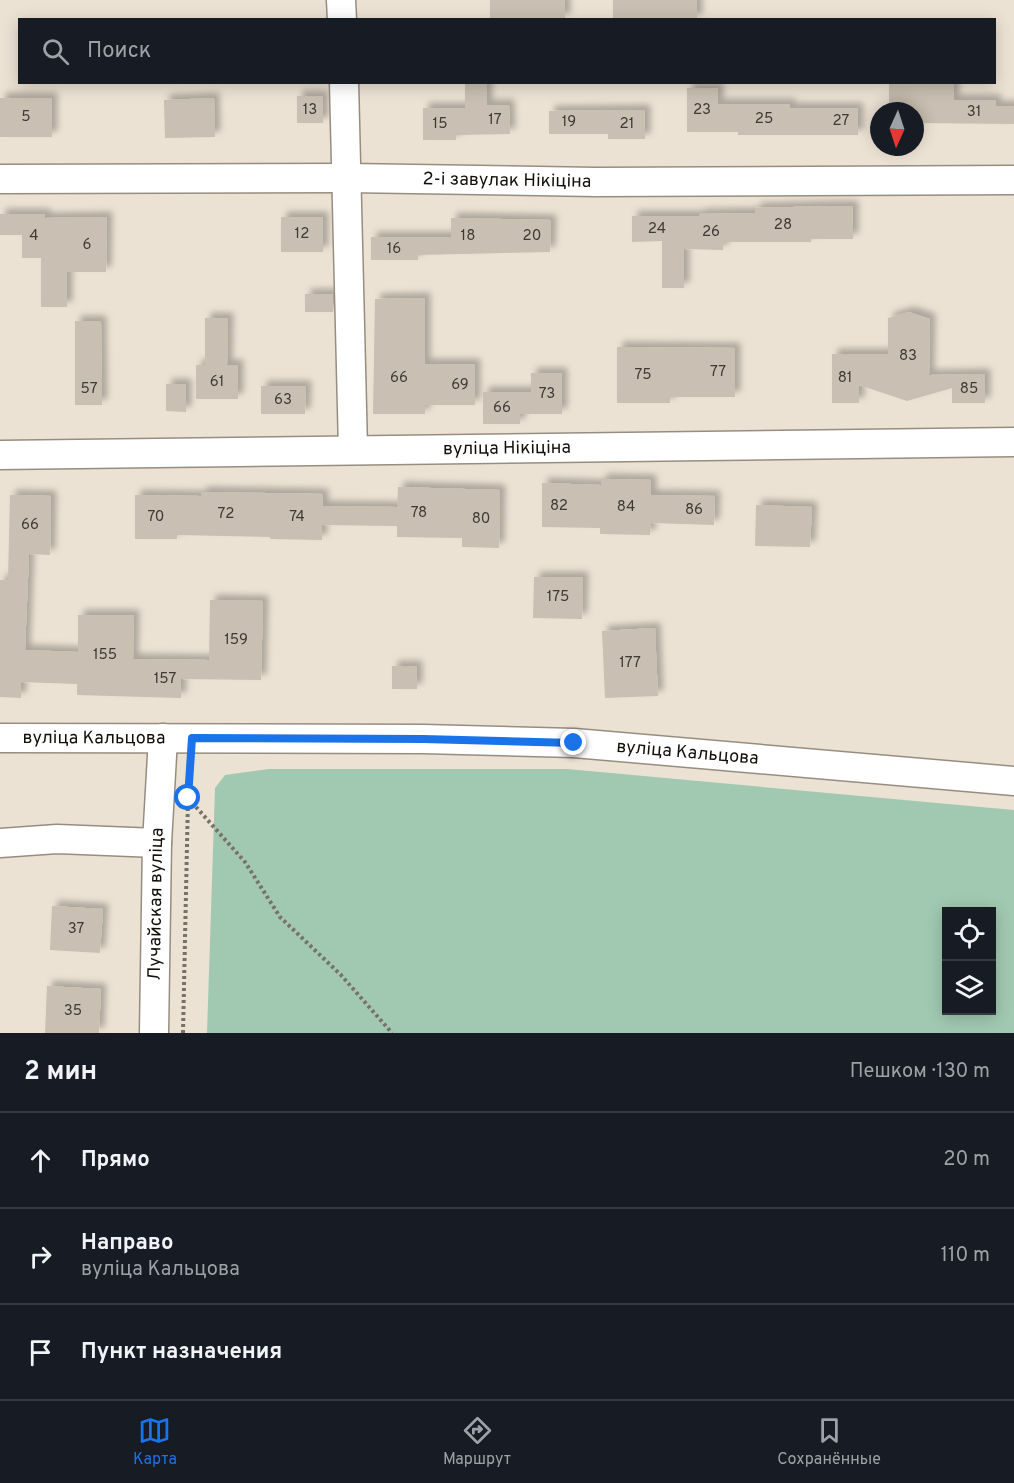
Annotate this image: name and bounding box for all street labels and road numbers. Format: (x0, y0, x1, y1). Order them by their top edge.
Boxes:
street label: 2-і завулак Нікіціна (422, 168, 592, 193)
street label: вуліца Нікіціна (443, 436, 571, 461)
street label: вуліца Кальцова (23, 727, 165, 750)
street label: вуліца Кальцова (615, 735, 760, 770)
street label: Лучайская вуліца (143, 827, 169, 981)

